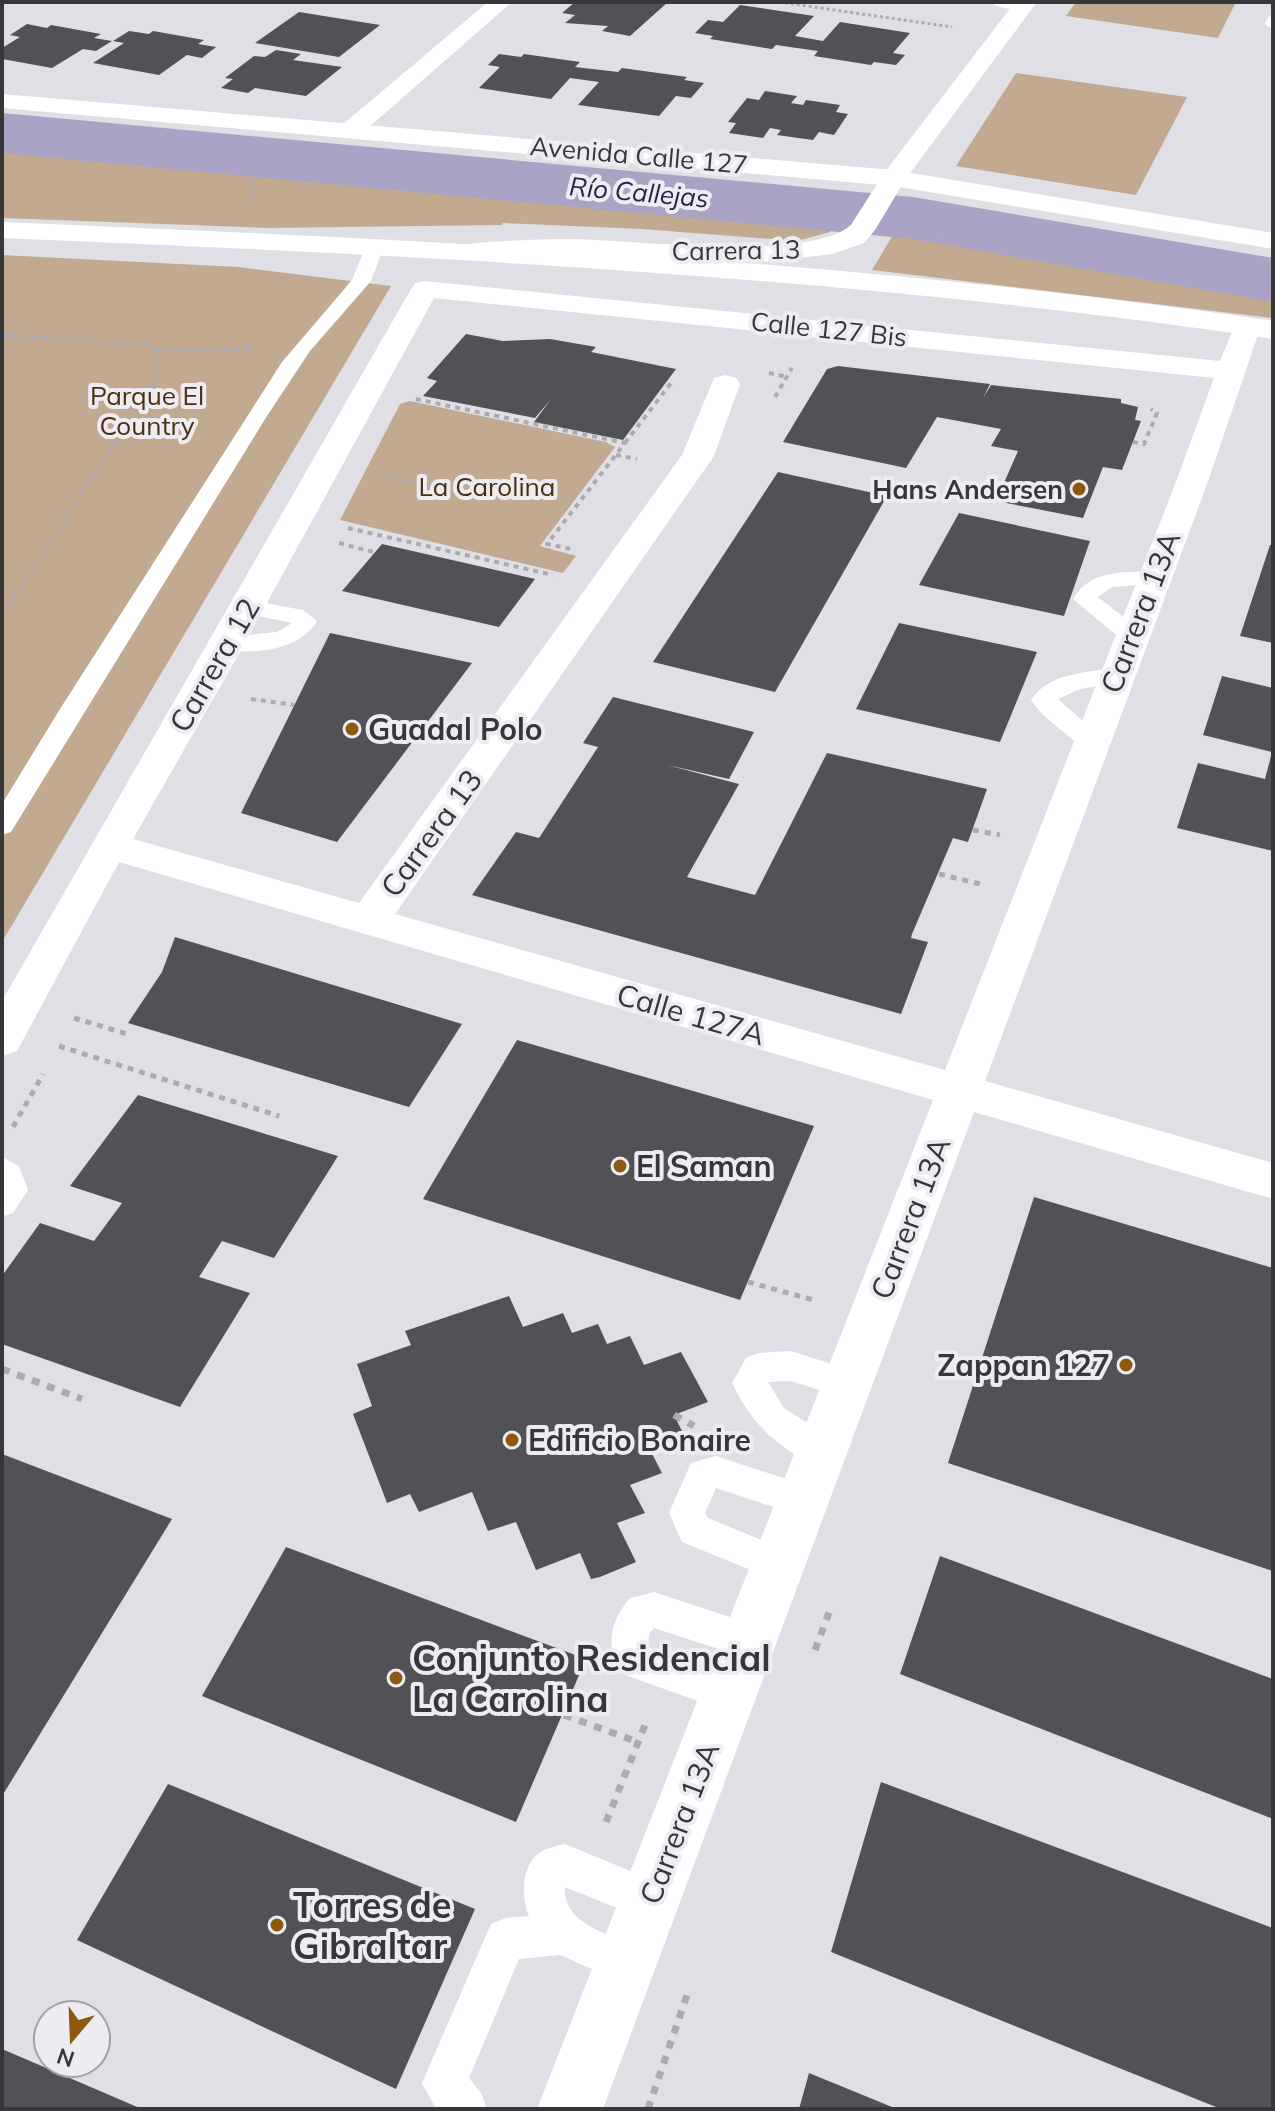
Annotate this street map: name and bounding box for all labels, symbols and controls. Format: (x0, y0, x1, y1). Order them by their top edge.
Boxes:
street label: Avenida Calle 127 (529, 129, 749, 181)
water label: Río Callejas (568, 169, 710, 215)
street label: Carrera 13 (671, 232, 801, 268)
street label: Calle 127 Bis (749, 304, 909, 354)
park label: Parque El Country (90, 379, 204, 442)
park label: La Carolina (419, 470, 555, 503)
place label: Hans Andersen (872, 473, 1063, 506)
marker: Hans Andersen (1070, 480, 1088, 498)
street label: Carrera 13A (1092, 526, 1188, 698)
street label: Carrera 12 (160, 591, 268, 739)
place label: Guadal Polo (368, 710, 543, 748)
marker: Guadal Polo (343, 720, 361, 738)
street label: Carrera 13 (372, 762, 490, 904)
street label: Calle 127A (612, 975, 770, 1053)
street label: Carrera 13A (862, 1132, 958, 1304)
place label: El Saman (636, 1147, 772, 1185)
marker: El Saman (611, 1157, 629, 1175)
place label: Zappan 127 (937, 1346, 1110, 1384)
marker: Zappan 127 (1117, 1356, 1135, 1374)
place label: Edificio Bonaire (528, 1421, 751, 1459)
marker: Edificio Bonaire (503, 1431, 521, 1449)
place label: Conjunto Residencial La Carolina (412, 1635, 771, 1721)
marker: Conjunto Residencial La Carolina (387, 1669, 405, 1687)
street label: Carrera 13A (631, 1737, 727, 1909)
place label: Torres de Gibraltar (293, 1882, 451, 1968)
marker: Torres de Gibraltar (268, 1916, 286, 1934)
north arrow (32, 1999, 112, 2079)
text: N (53, 2042, 78, 2074)

